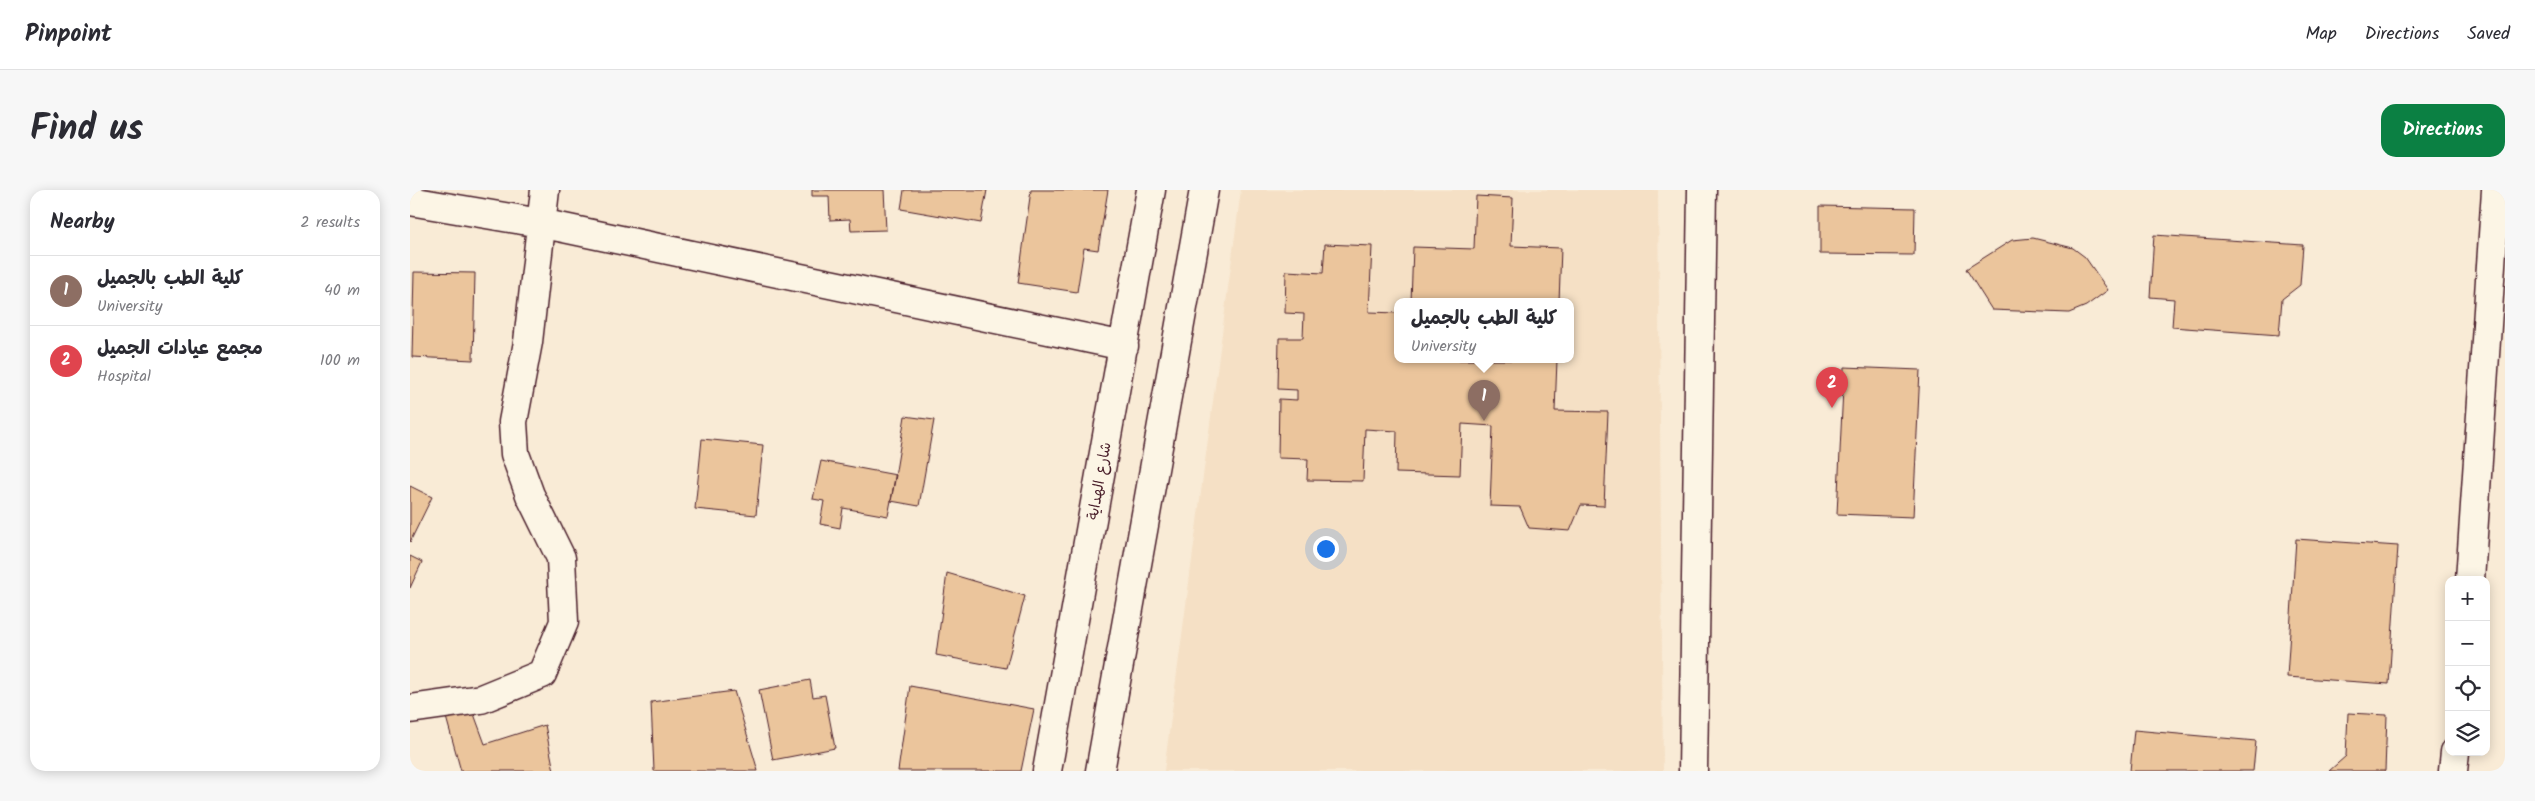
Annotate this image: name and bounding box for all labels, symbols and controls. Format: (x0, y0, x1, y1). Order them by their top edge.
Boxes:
text: Pinpoint (25, 15, 112, 54)
text: Map (2305, 20, 2337, 49)
text: Directions (2365, 20, 2439, 49)
text: Saved (2467, 20, 2510, 49)
text: Find us (30, 102, 143, 158)
button: Directions (2381, 104, 2505, 157)
text: Nearby (50, 206, 115, 239)
text: 2 results (300, 210, 360, 235)
text: كلية الطب بالجميل (97, 264, 243, 294)
text: 1 (64, 278, 68, 303)
text: 40 m (324, 278, 360, 303)
text: University (97, 294, 162, 319)
popup (1394, 298, 1574, 363)
text: كلية الطب بالجميل (1411, 304, 1557, 334)
text: مجمع عيادات الجميل (97, 334, 263, 364)
text: University (1411, 334, 1476, 359)
text: 2 (61, 348, 71, 373)
text: 100 m (320, 348, 360, 373)
text: Hospital (97, 364, 151, 389)
pin: 2 (1816, 367, 1848, 408)
pin: 1 (1468, 380, 1500, 421)
street label: شارع الهداية (1081, 440, 1119, 522)
your location (1313, 536, 1339, 562)
map controls (2445, 576, 2490, 756)
button: + (2445, 576, 2490, 621)
button: − (2445, 621, 2490, 666)
button: locate (2445, 666, 2490, 711)
button: layers (2445, 711, 2490, 756)

